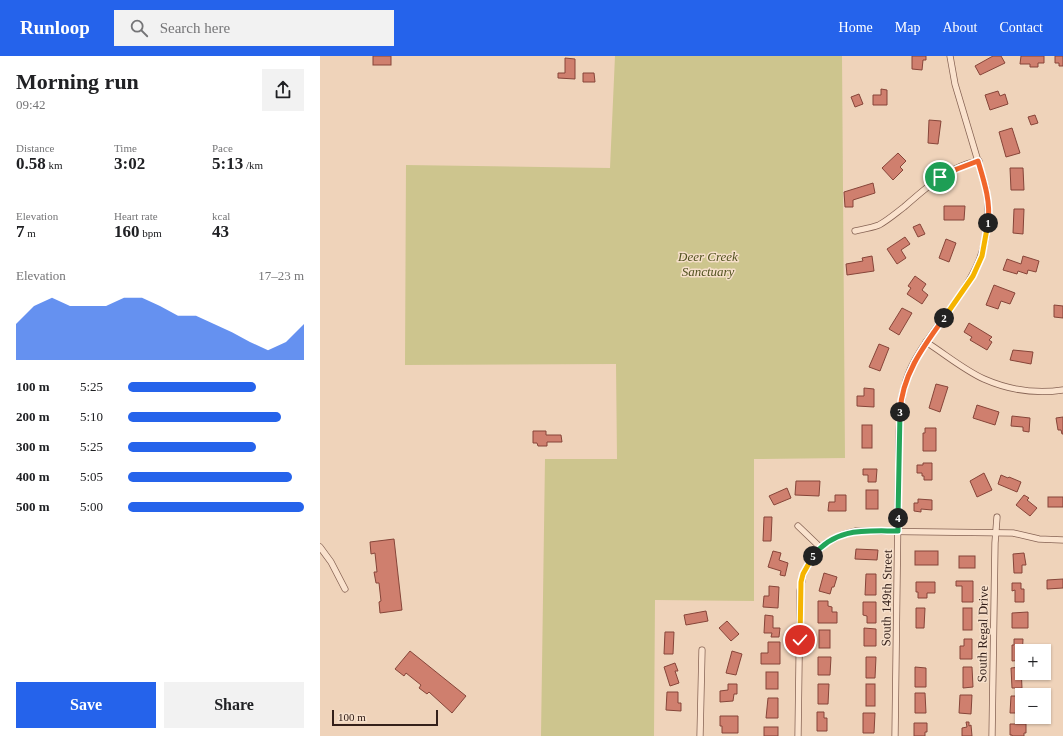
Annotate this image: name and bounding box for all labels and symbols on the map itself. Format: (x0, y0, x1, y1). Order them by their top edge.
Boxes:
pin (923, 160, 957, 194)
pin: 1 (978, 213, 998, 233)
park label: Deer Creek Sanctuary (677, 249, 738, 279)
pin: 2 (934, 308, 954, 328)
pin: 3 (890, 402, 910, 422)
pin: 4 (888, 508, 908, 528)
pin: 5 (803, 546, 823, 566)
street label: South 149th Street (878, 549, 895, 647)
street label: South Regal Drive (974, 585, 991, 683)
pin (783, 623, 817, 657)
scale bar (332, 708, 438, 727)

